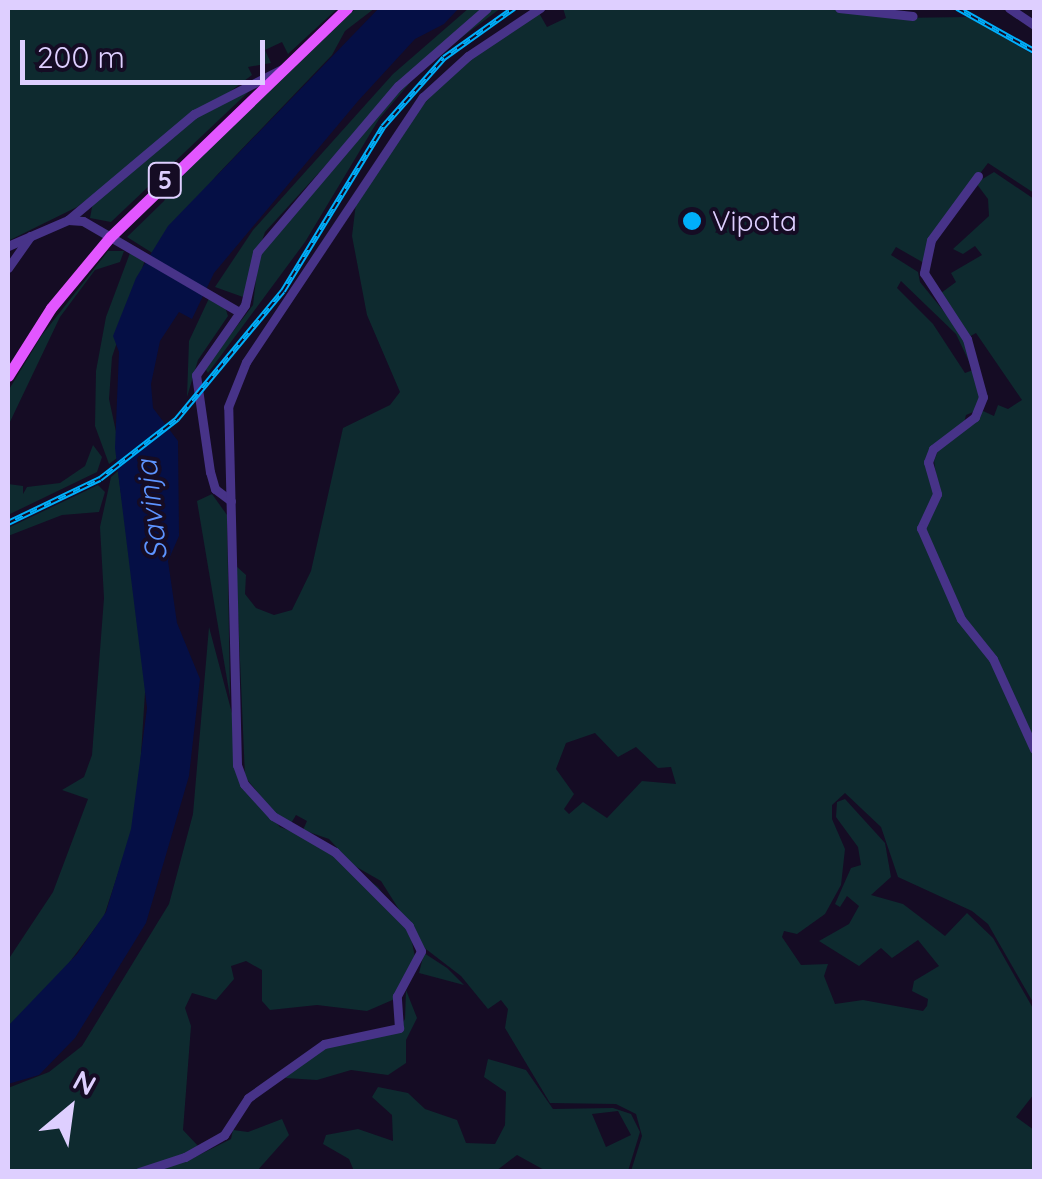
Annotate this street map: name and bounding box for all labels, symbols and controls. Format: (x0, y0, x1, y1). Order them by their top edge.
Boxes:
scale bar (25, 20, 270, 82)
text: 200 m (37, 38, 125, 76)
road number: 5 (148, 160, 182, 200)
place label: Vipota (712, 204, 797, 238)
marker: Vipota (681, 210, 703, 232)
water label: Savinja (128, 458, 174, 562)
north arrow (20, 1059, 120, 1159)
text: N (67, 1062, 102, 1103)

